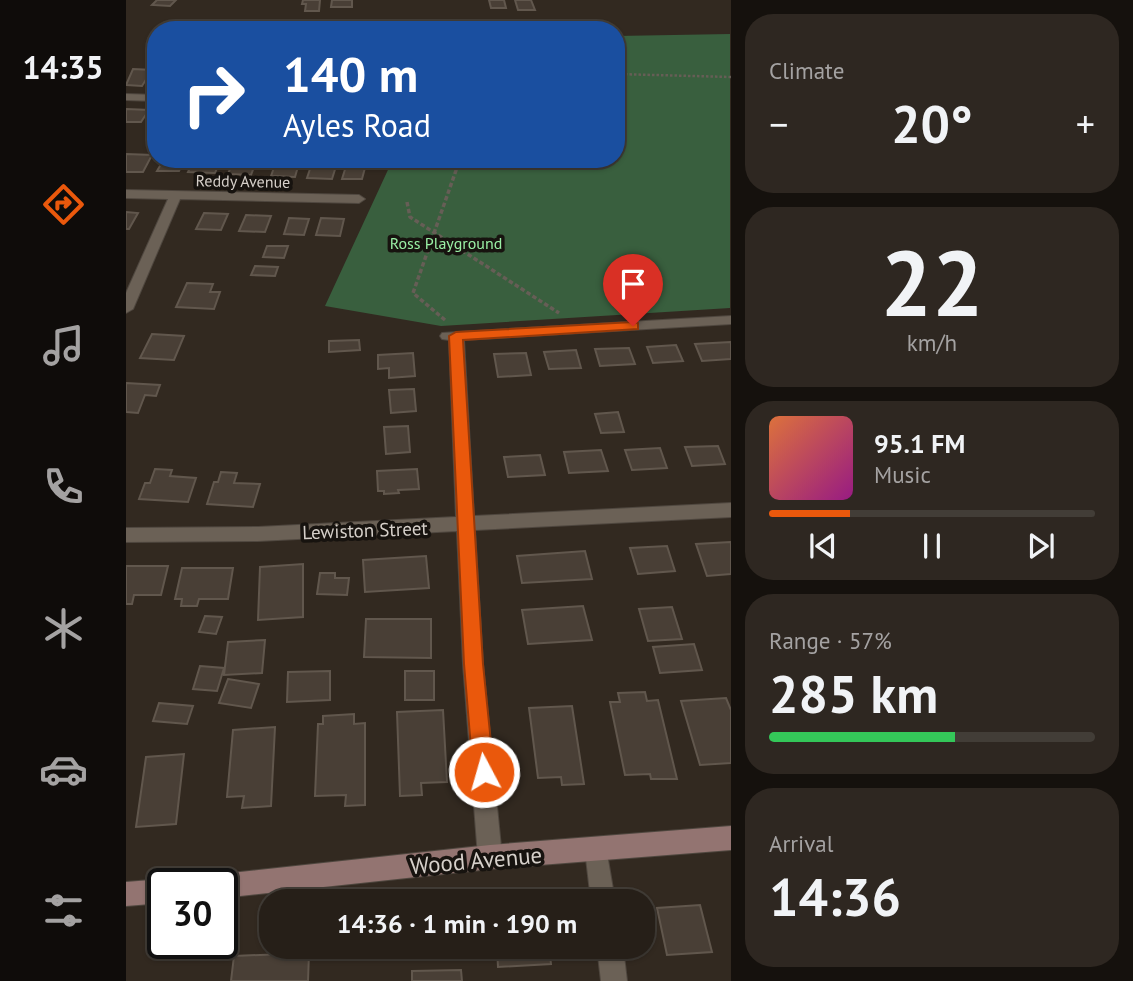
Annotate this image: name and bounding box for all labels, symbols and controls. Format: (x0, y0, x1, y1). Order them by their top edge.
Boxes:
text: 140 m (283, 42, 418, 106)
text: 14:35 (22, 46, 104, 88)
icon: right (168, 49, 259, 140)
text: Climate (769, 56, 844, 85)
text: 20° (891, 90, 973, 157)
text: − (769, 99, 788, 148)
text: + (1076, 99, 1095, 148)
text: Ayles Road (283, 104, 431, 146)
street label: Reddy Avenue (195, 170, 291, 192)
icon: directions (39, 180, 88, 229)
text: 22 (880, 223, 984, 341)
park label: Ross Playground (390, 233, 502, 253)
pin (603, 254, 663, 326)
icon: arrive (614, 265, 652, 303)
icon: music (39, 321, 88, 370)
text: km/h (907, 328, 957, 357)
text: 95.1 FM (874, 427, 965, 460)
text: Music (874, 460, 931, 489)
icon: phone (39, 462, 88, 511)
street label: Lewiston Street (302, 516, 429, 544)
icon: previous (804, 527, 842, 565)
icon: pause (913, 527, 951, 565)
icon: next (1022, 527, 1060, 565)
icon: climate (39, 604, 88, 653)
text: Range · 57% (769, 626, 892, 655)
text: 285 km (769, 660, 938, 727)
position arrow (447, 735, 521, 809)
icon: car (39, 745, 88, 794)
text: Arrival (769, 829, 833, 858)
street label: Wood Avenue (409, 840, 543, 880)
text: 14:36 (769, 863, 901, 930)
speed limit sign: 30 (147, 868, 238, 959)
icon: filters (39, 886, 88, 935)
text: 14:36 · 1 min · 190 m (337, 907, 577, 940)

